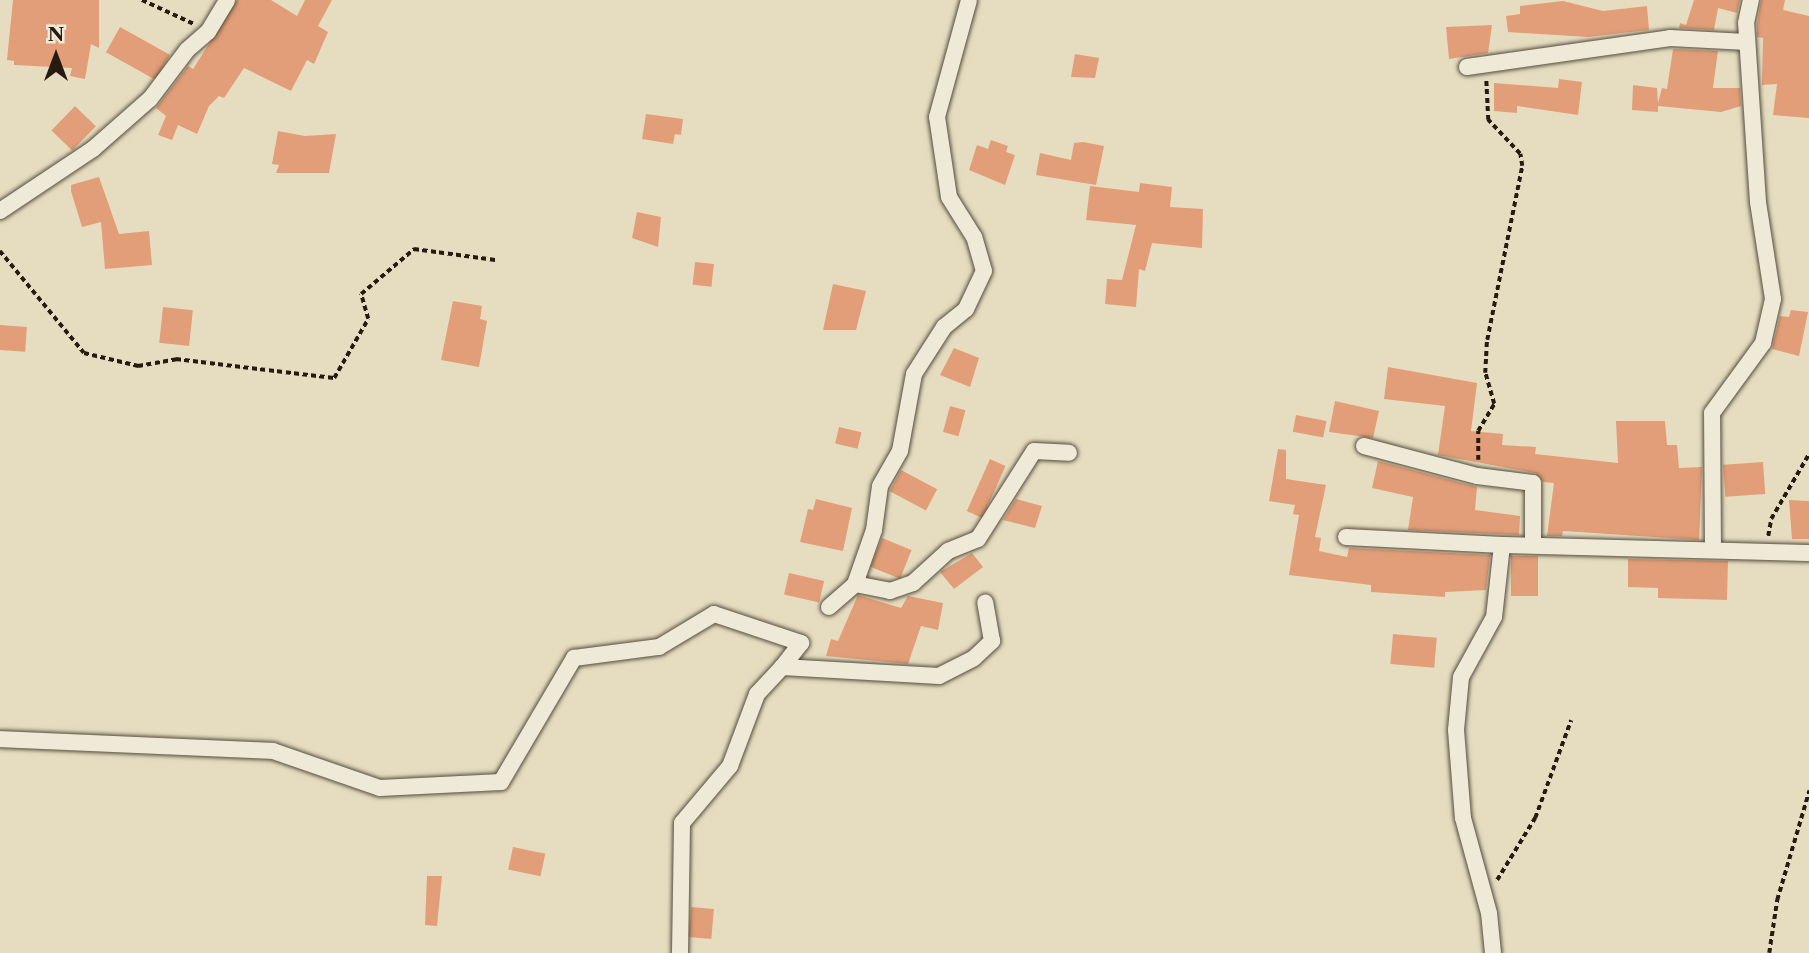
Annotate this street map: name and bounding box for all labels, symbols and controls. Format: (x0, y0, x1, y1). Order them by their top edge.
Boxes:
north arrow (21, 21, 91, 91)
text: N (48, 23, 64, 46)

